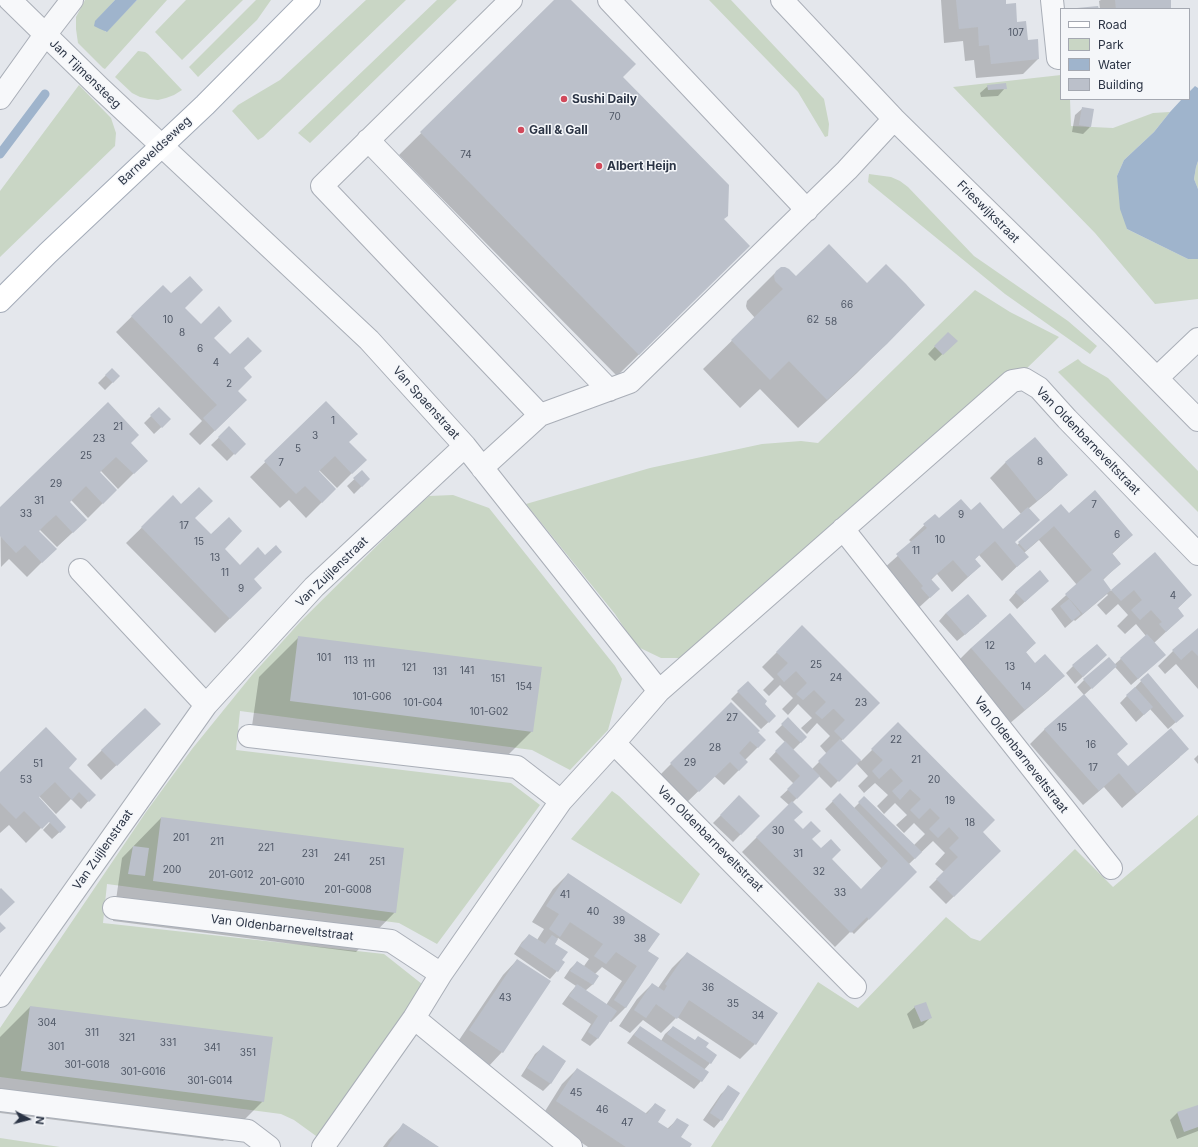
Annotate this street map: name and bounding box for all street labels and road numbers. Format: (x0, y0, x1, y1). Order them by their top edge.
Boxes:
street label: Jan Tijmensteeg (46, 36, 124, 112)
street label: Barneveldseweg (116, 114, 194, 188)
street label: Frieswijkstraat (954, 178, 1022, 246)
street label: Van Spaenstraat (390, 364, 462, 442)
street label: Van Oldenbarneveltstraat (1033, 384, 1143, 498)
street label: Van Zuijlenstraat (293, 534, 371, 610)
street label: Van Oldenbarneveltstraat (971, 694, 1071, 816)
street label: Van Oldenbarneveltstraat (654, 783, 766, 895)
street label: Van Zuijlenstraat (70, 807, 136, 893)
street label: Van Oldenbarneveltstraat (210, 912, 354, 944)

